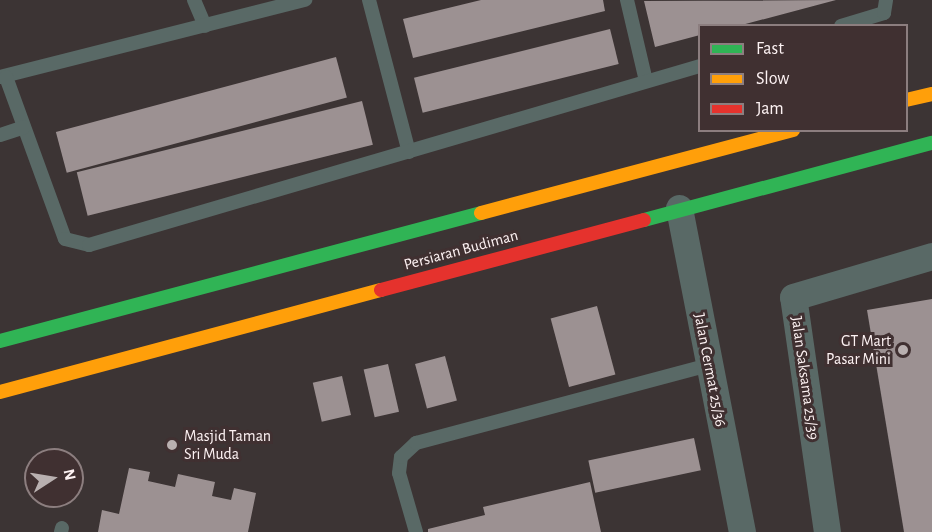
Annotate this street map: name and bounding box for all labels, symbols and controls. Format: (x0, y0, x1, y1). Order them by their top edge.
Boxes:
legend (698, 24, 908, 132)
text: Fast (756, 40, 784, 58)
text: Slow (756, 70, 789, 88)
text: Jam (756, 100, 784, 118)
street label: Persiaran Budiman (402, 226, 520, 274)
street label: Jalan Cermat 25/36 (690, 312, 730, 428)
street label: Jalan Saksama 25/39 (787, 315, 823, 441)
place label: GT Mart Pasar Mini (826, 331, 891, 369)
marker: GT Mart Pasar Mini (896, 343, 910, 357)
place label: Masjid Taman Sri Muda (184, 426, 271, 464)
marker: Masjid Taman Sri Muda (165, 438, 179, 452)
north arrow (24, 448, 84, 508)
text: N (61, 468, 79, 482)

